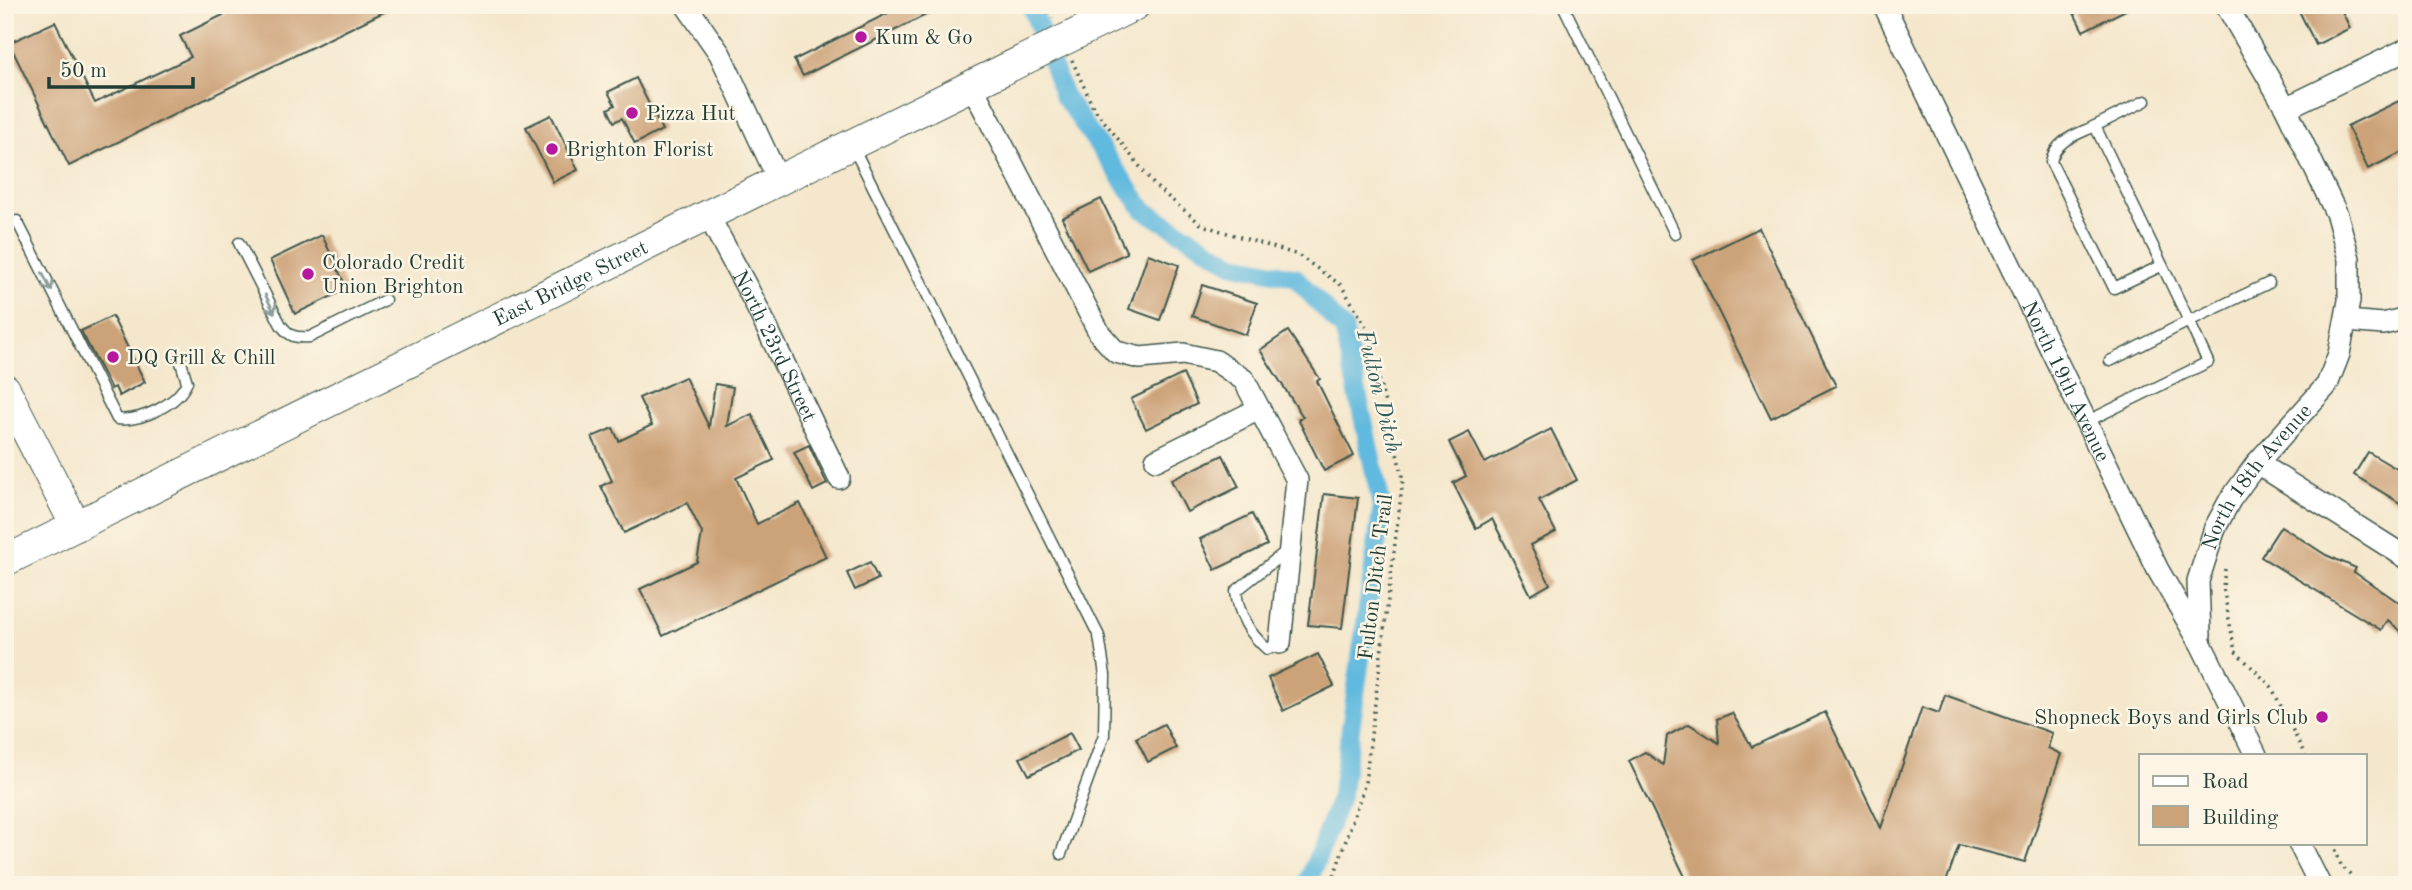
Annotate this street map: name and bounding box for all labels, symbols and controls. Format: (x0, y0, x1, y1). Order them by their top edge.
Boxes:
place label: Kum & Go (875, 28, 973, 49)
marker: Kum & Go (853, 29, 869, 45)
scale bar (49, 46, 192, 90)
text: 50 m (60, 61, 107, 82)
place label: Pizza Hut (646, 104, 736, 125)
marker: Pizza Hut (624, 105, 640, 121)
place label: Brighton Florist (566, 140, 714, 161)
marker: Brighton Florist (544, 141, 560, 157)
street label: East Bridge Street (490, 237, 652, 331)
place label: Colorado Credit Union Brighton (322, 253, 465, 298)
marker: Colorado Credit Union Brighton (300, 266, 316, 282)
street label: North 23rd Street (728, 267, 819, 425)
one-way arrow (41, 271, 55, 292)
one-way arrow (264, 293, 278, 313)
street label: North 19th Avenue (2017, 298, 2113, 465)
water label: Fulton Ditch (1352, 326, 1405, 456)
place label: DQ Grill & Chill (127, 348, 276, 369)
marker: DQ Grill & Chill (105, 349, 121, 365)
street label: North 18th Avenue (2200, 401, 2316, 553)
street label: Fulton Ditch Trail (1356, 493, 1397, 661)
place label: Shopneck Boys and Girls Club (2034, 708, 2308, 729)
marker: Shopneck Boys and Girls Club (2314, 709, 2330, 725)
legend (2139, 754, 2366, 844)
text: Road (2202, 772, 2249, 793)
text: Building (2202, 808, 2279, 829)

